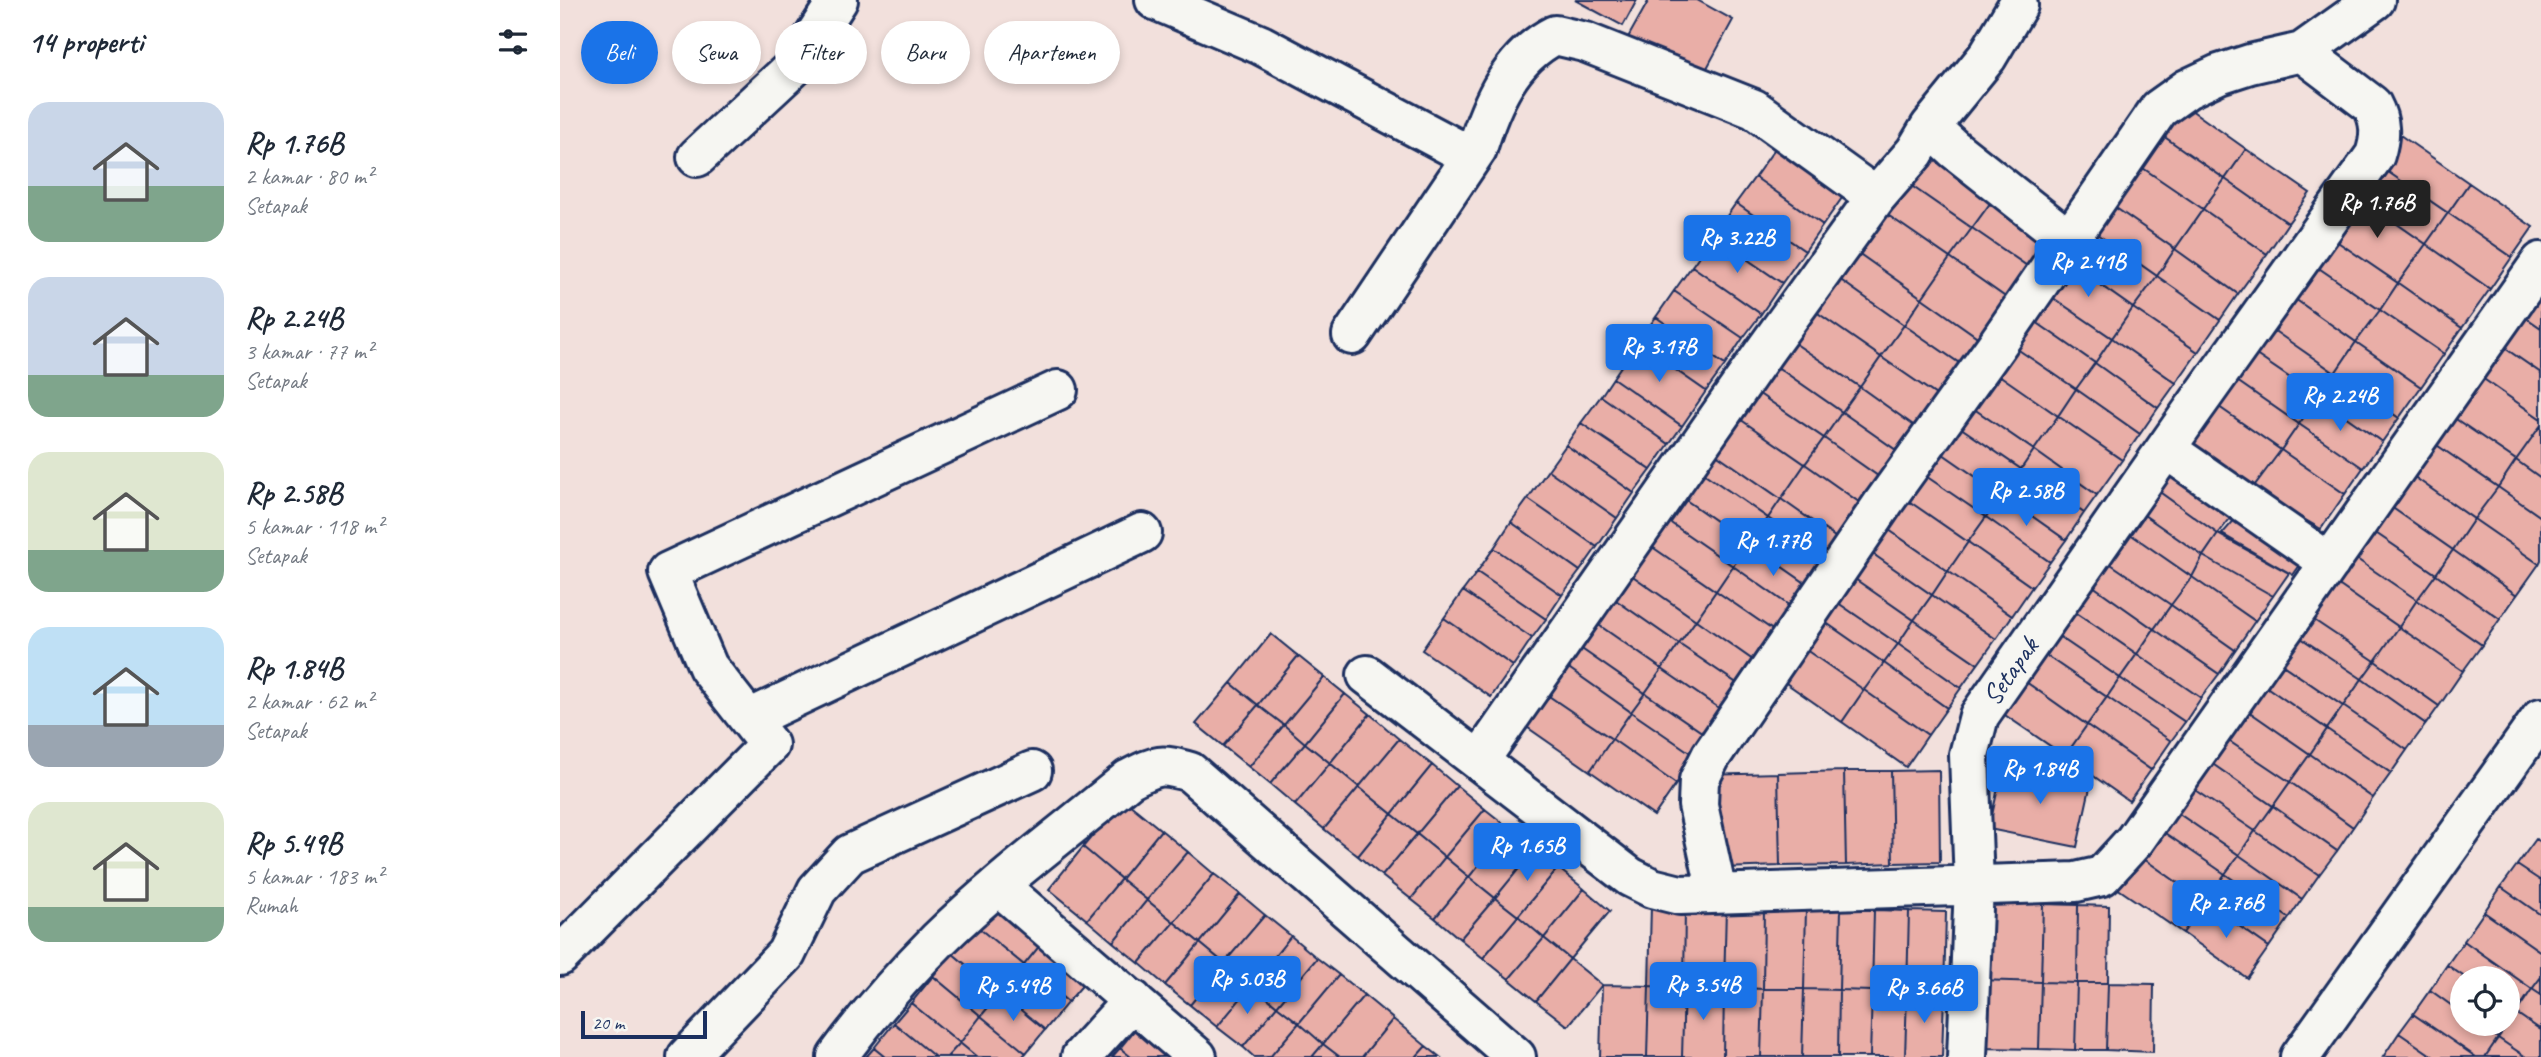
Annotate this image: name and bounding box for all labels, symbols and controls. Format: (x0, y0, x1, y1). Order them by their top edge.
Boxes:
chip: Beli (581, 21, 658, 84)
chip: Sewa (672, 21, 761, 84)
chip: Filter (775, 21, 867, 84)
chip: Baru (881, 21, 970, 84)
chip: Apartemen (984, 21, 1120, 84)
text: 14 properti (28, 23, 143, 61)
icon: filters (494, 23, 532, 61)
text: Rp 1.76B (245, 124, 343, 162)
icon: home (84, 130, 168, 214)
text: 2 kamar · 80 m² (245, 162, 373, 191)
pin: Rp 1.76B (2305, 180, 2449, 240)
text: Rp 1.76B (2339, 188, 2415, 217)
text: Setapak (245, 191, 307, 220)
pin: Rp 3.22B (1665, 216, 1809, 275)
text: Rp 3.22B (1700, 223, 1774, 252)
pin: Rp 2.41B (2016, 240, 2160, 299)
text: Rp 2.41B (2051, 247, 2125, 276)
text: Rp 2.24B (245, 299, 343, 337)
icon: home (84, 305, 168, 389)
pin: Rp 3.17B (1587, 324, 1731, 384)
text: Rp 3.17B (1622, 332, 1696, 361)
text: 3 kamar · 77 m² (245, 337, 373, 366)
text: Setapak (245, 366, 307, 395)
pin: Rp 2.24B (2268, 374, 2412, 433)
text: Rp 2.24B (2303, 381, 2377, 410)
pin: Rp 2.58B (1954, 468, 2098, 528)
text: Rp 2.58B (245, 474, 342, 512)
text: Rp 2.58B (1989, 476, 2063, 505)
icon: home (84, 480, 168, 564)
text: 5 kamar · 118 m² (245, 512, 383, 541)
pin: Rp 1.77B (1701, 518, 1845, 578)
text: Rp 1.77B (1736, 526, 1810, 555)
text: Setapak (245, 541, 307, 570)
street label: Setapak (1974, 629, 2047, 712)
text: Rp 1.84B (245, 649, 343, 687)
icon: home (84, 655, 168, 739)
text: 2 kamar · 62 m² (245, 687, 373, 716)
text: Setapak (245, 716, 307, 745)
pin: Rp 1.84B (1968, 746, 2112, 806)
text: Rp 1.84B (2003, 754, 2077, 783)
text: Rp 5.49B (245, 824, 342, 862)
pin: Rp 1.65B (1455, 824, 1599, 883)
icon: home (84, 830, 168, 914)
text: Rp 1.65B (1490, 831, 1564, 860)
text: 5 kamar · 183 m² (245, 862, 383, 891)
pin: Rp 2.76B (2154, 880, 2298, 940)
text: Rp 2.76B (2188, 888, 2264, 917)
text: Rumah (245, 891, 298, 920)
pin: Rp 5.03B (1175, 956, 1319, 1016)
pin: Rp 3.54B (1631, 962, 1775, 1022)
pin: Rp 5.49B (941, 964, 1085, 1023)
text: Rp 5.03B (1210, 964, 1284, 993)
pin: Rp 3.66B (1852, 965, 1996, 1025)
map controls (2450, 966, 2520, 1036)
button: locate (2450, 966, 2520, 1036)
text: Rp 3.54B (1666, 970, 1740, 999)
text: Rp 5.49B (976, 971, 1050, 1000)
text: Rp 3.66B (1886, 973, 1962, 1002)
scale bar (581, 1008, 707, 1040)
text: 20 m (592, 1011, 624, 1035)

